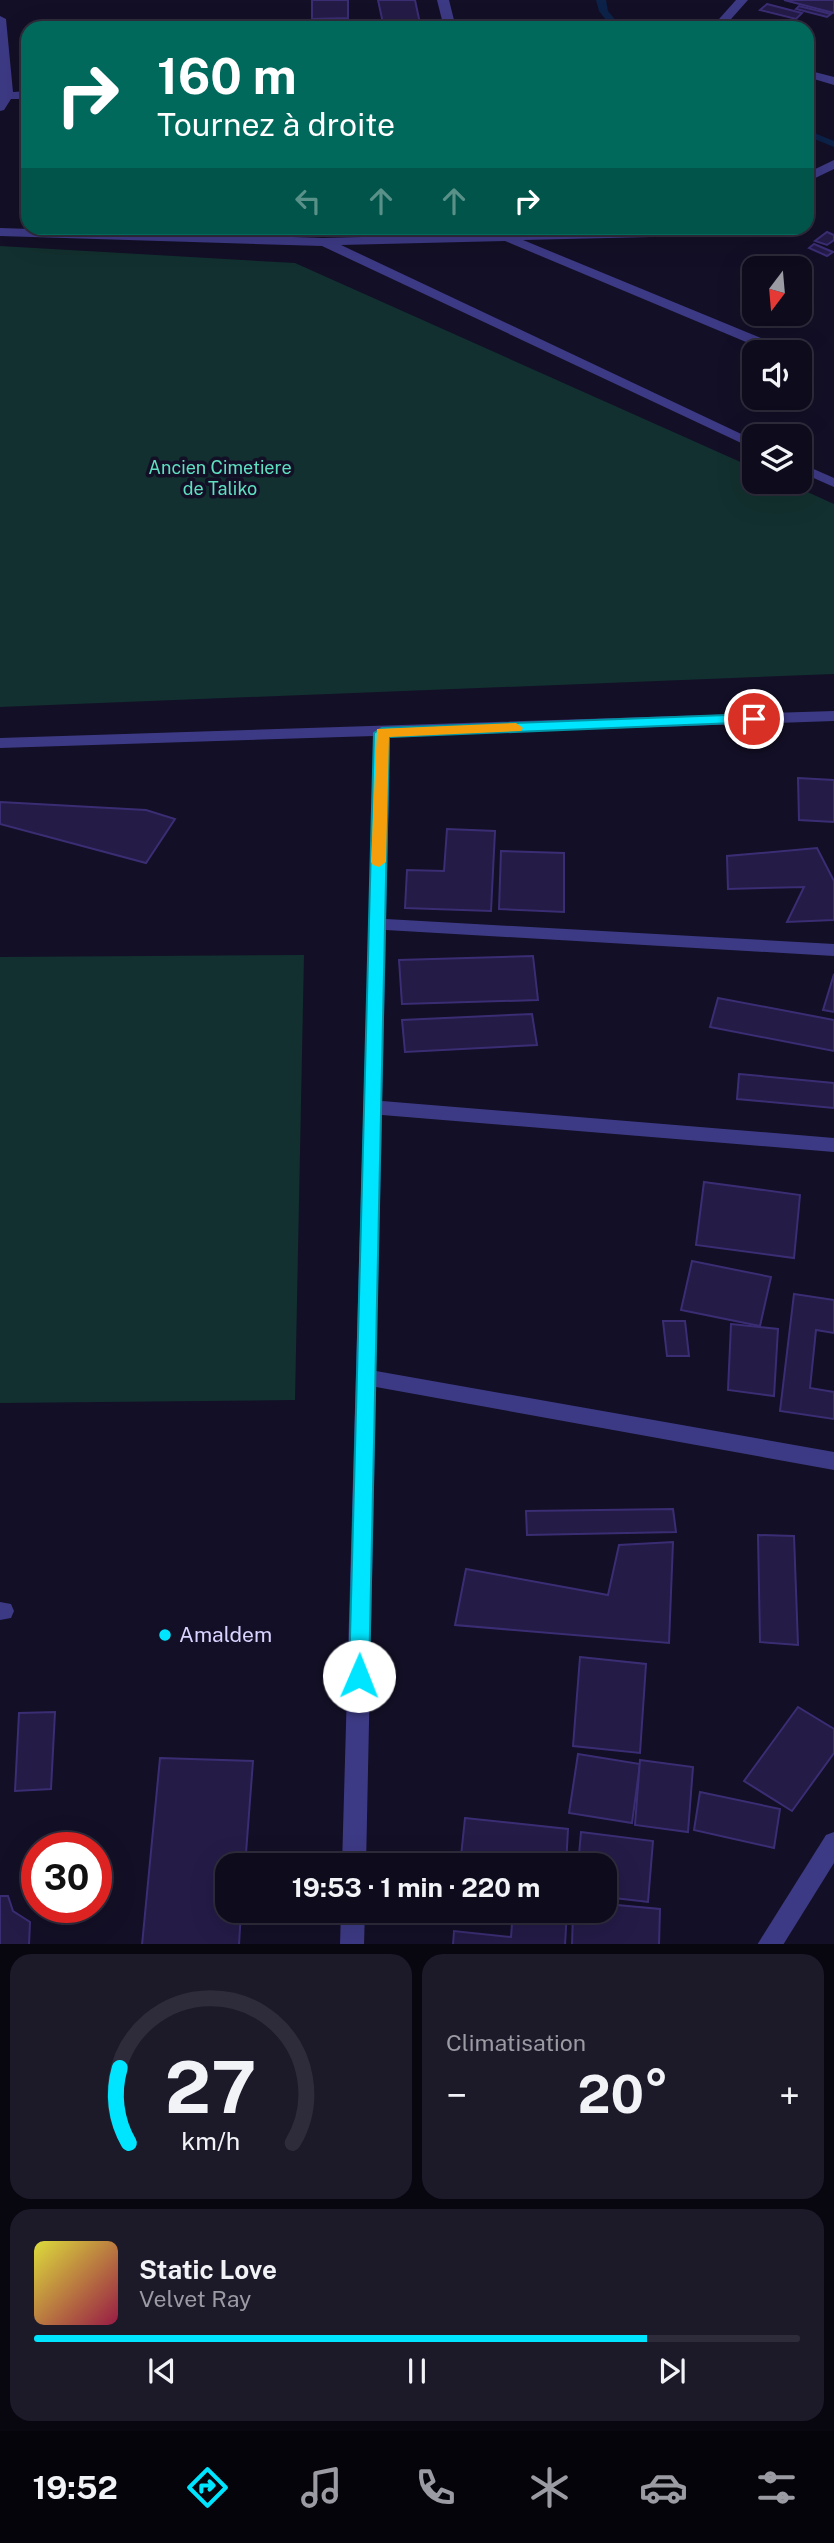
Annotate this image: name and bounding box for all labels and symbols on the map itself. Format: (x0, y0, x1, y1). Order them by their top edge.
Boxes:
north arrow (742, 256, 812, 326)
park label: Ancien Cimetiere de Taliko (148, 457, 292, 499)
pin (724, 689, 784, 749)
place label: Amaldem (179, 1622, 272, 1647)
marker: Amaldem (157, 1627, 173, 1643)
position arrow (322, 1639, 396, 1713)
speed limit sign: 30 (21, 1832, 112, 1923)

